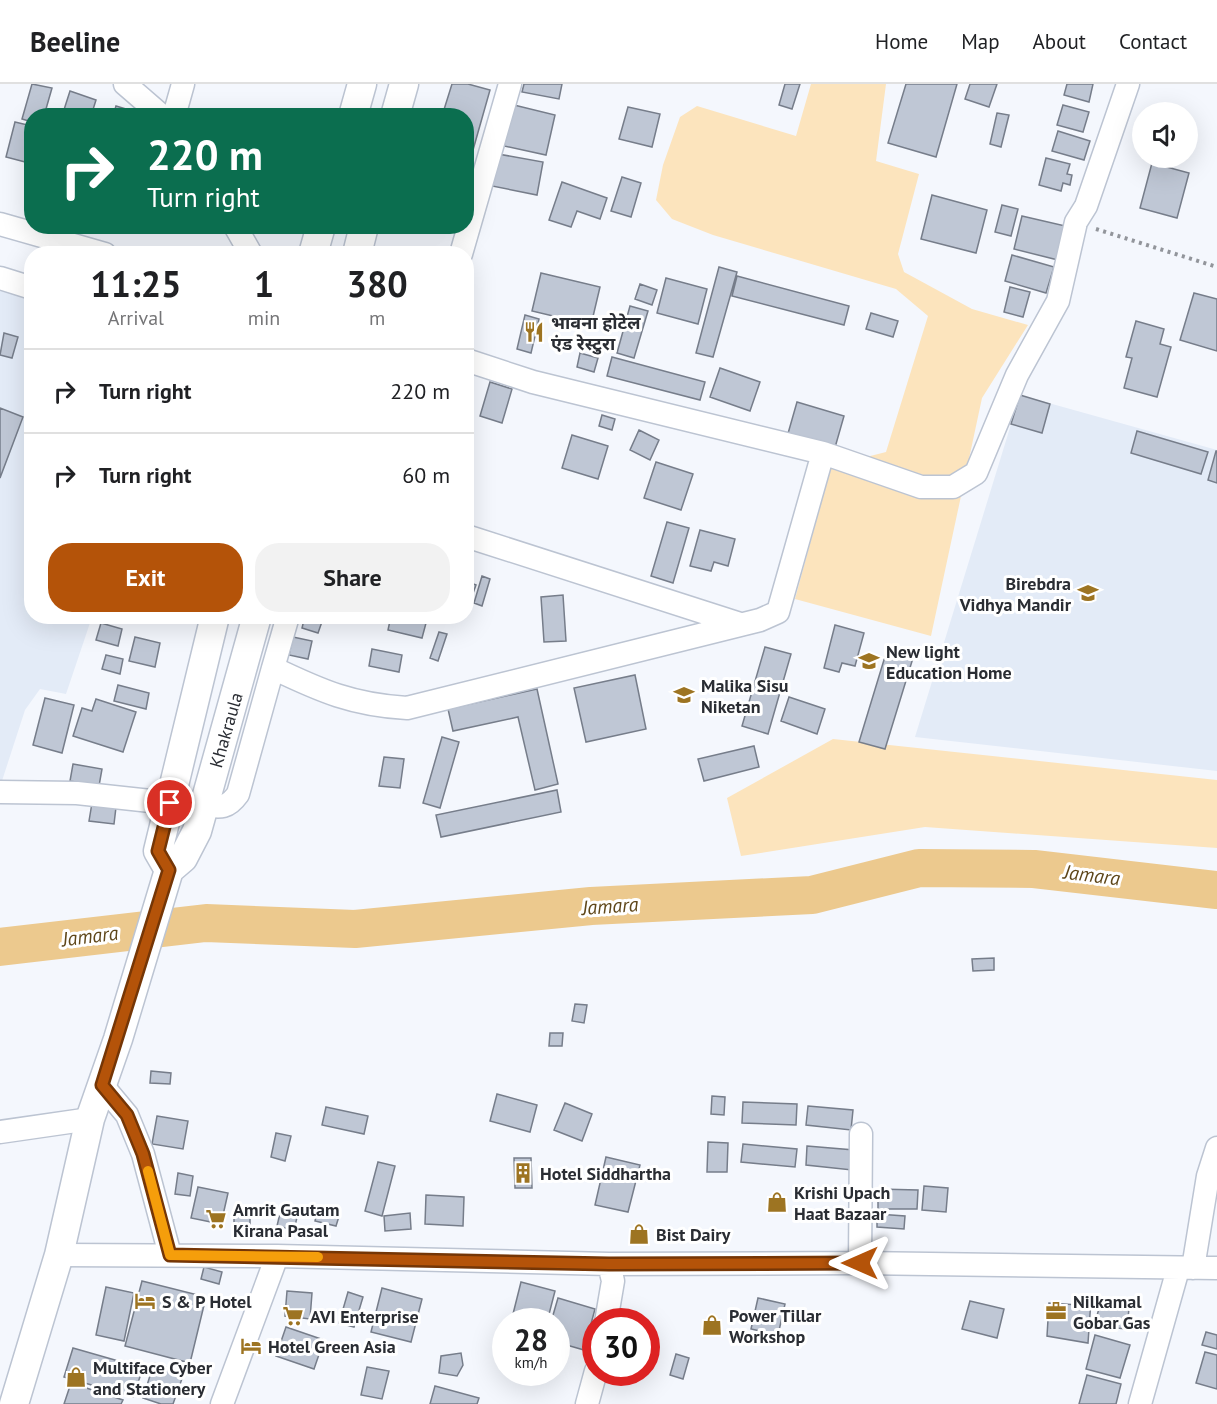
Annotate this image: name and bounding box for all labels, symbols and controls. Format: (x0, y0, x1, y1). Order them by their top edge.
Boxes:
text: Beeline (30, 23, 120, 60)
text: Home (875, 28, 928, 55)
text: Map (961, 28, 1000, 55)
text: About (1033, 28, 1086, 55)
text: Contact (1119, 28, 1187, 55)
map controls (1132, 102, 1198, 168)
button: sound (1132, 102, 1198, 168)
text: 220 m (147, 127, 263, 182)
icon: right (48, 132, 126, 210)
text: Turn right (147, 180, 260, 214)
text: 11:25 (90, 260, 182, 307)
text: 1 (254, 260, 274, 307)
text: 380 (347, 260, 408, 307)
text: Arrival (108, 305, 164, 331)
text: min (248, 305, 280, 331)
text: m (369, 305, 385, 331)
place label: भावना होटेल एंड रेस्टुरा (551, 311, 641, 355)
restaurant icon: भावना होटेल एंड रेस्टुरा (522, 320, 546, 344)
icon: right (48, 375, 81, 408)
text: Turn right (99, 377, 191, 405)
text: 220 m (390, 377, 450, 405)
icon: right (48, 459, 81, 492)
text: Turn right (99, 461, 191, 489)
text: 60 m (402, 461, 450, 489)
button: Exit (48, 543, 243, 612)
button: Share (255, 543, 450, 612)
place label: Birebdra Vidhya Mandir (959, 572, 1072, 616)
school or university icon: Birebdra Vidhya Mandir (1076, 581, 1100, 605)
place label: New light Education Home (886, 640, 1012, 684)
school or university icon: New light Education Home (857, 649, 881, 673)
place label: Malika Sisu Niketan (701, 674, 788, 718)
school or university icon: Malika Sisu Niketan (672, 683, 696, 707)
street label: Khakraula (204, 690, 248, 770)
pin (144, 777, 195, 828)
icon: arrive (153, 786, 186, 819)
water label: Jamara (1060, 858, 1122, 891)
water label: Jamara (579, 891, 639, 921)
water label: Jamara (58, 920, 120, 953)
building icon: Hotel Siddhartha (511, 1161, 535, 1185)
place label: Hotel Siddhartha (540, 1162, 671, 1185)
place label: Krishi Upach Haat Bazaar (794, 1181, 890, 1225)
shop icon: Krishi Upach Haat Bazaar (765, 1190, 789, 1214)
place label: Amrit Gautam Kirana Pasal (233, 1198, 339, 1242)
supermarket icon: Amrit Gautam Kirana Pasal (204, 1207, 228, 1231)
shop icon: Bist Dairy (627, 1222, 651, 1246)
place label: Bist Dairy (656, 1223, 731, 1246)
position arrow (828, 1231, 892, 1295)
hotel icon: S & P Hotel (133, 1289, 157, 1313)
place label: S & P Hotel (162, 1290, 252, 1313)
place label: Nilkamal Gobar Gas (1073, 1290, 1151, 1334)
office icon: Nilkamal Gobar Gas (1044, 1299, 1068, 1323)
supermarket icon: AVI Enterprise (281, 1304, 305, 1328)
place label: Power Tillar Workshop (729, 1304, 822, 1348)
place label: AVI Enterprise (310, 1305, 419, 1328)
speed limit sign: 30 (582, 1308, 660, 1386)
shop icon: Power Tillar Workshop (700, 1313, 724, 1337)
text: 28 (514, 1320, 548, 1359)
hotel icon: Hotel Green Asia (239, 1334, 263, 1358)
place label: Hotel Green Asia (268, 1335, 396, 1358)
text: km/h (515, 1353, 547, 1372)
place label: Multiface Cyber and Stationery (93, 1356, 213, 1400)
shop icon: Multiface Cyber and Stationery (64, 1365, 88, 1389)

